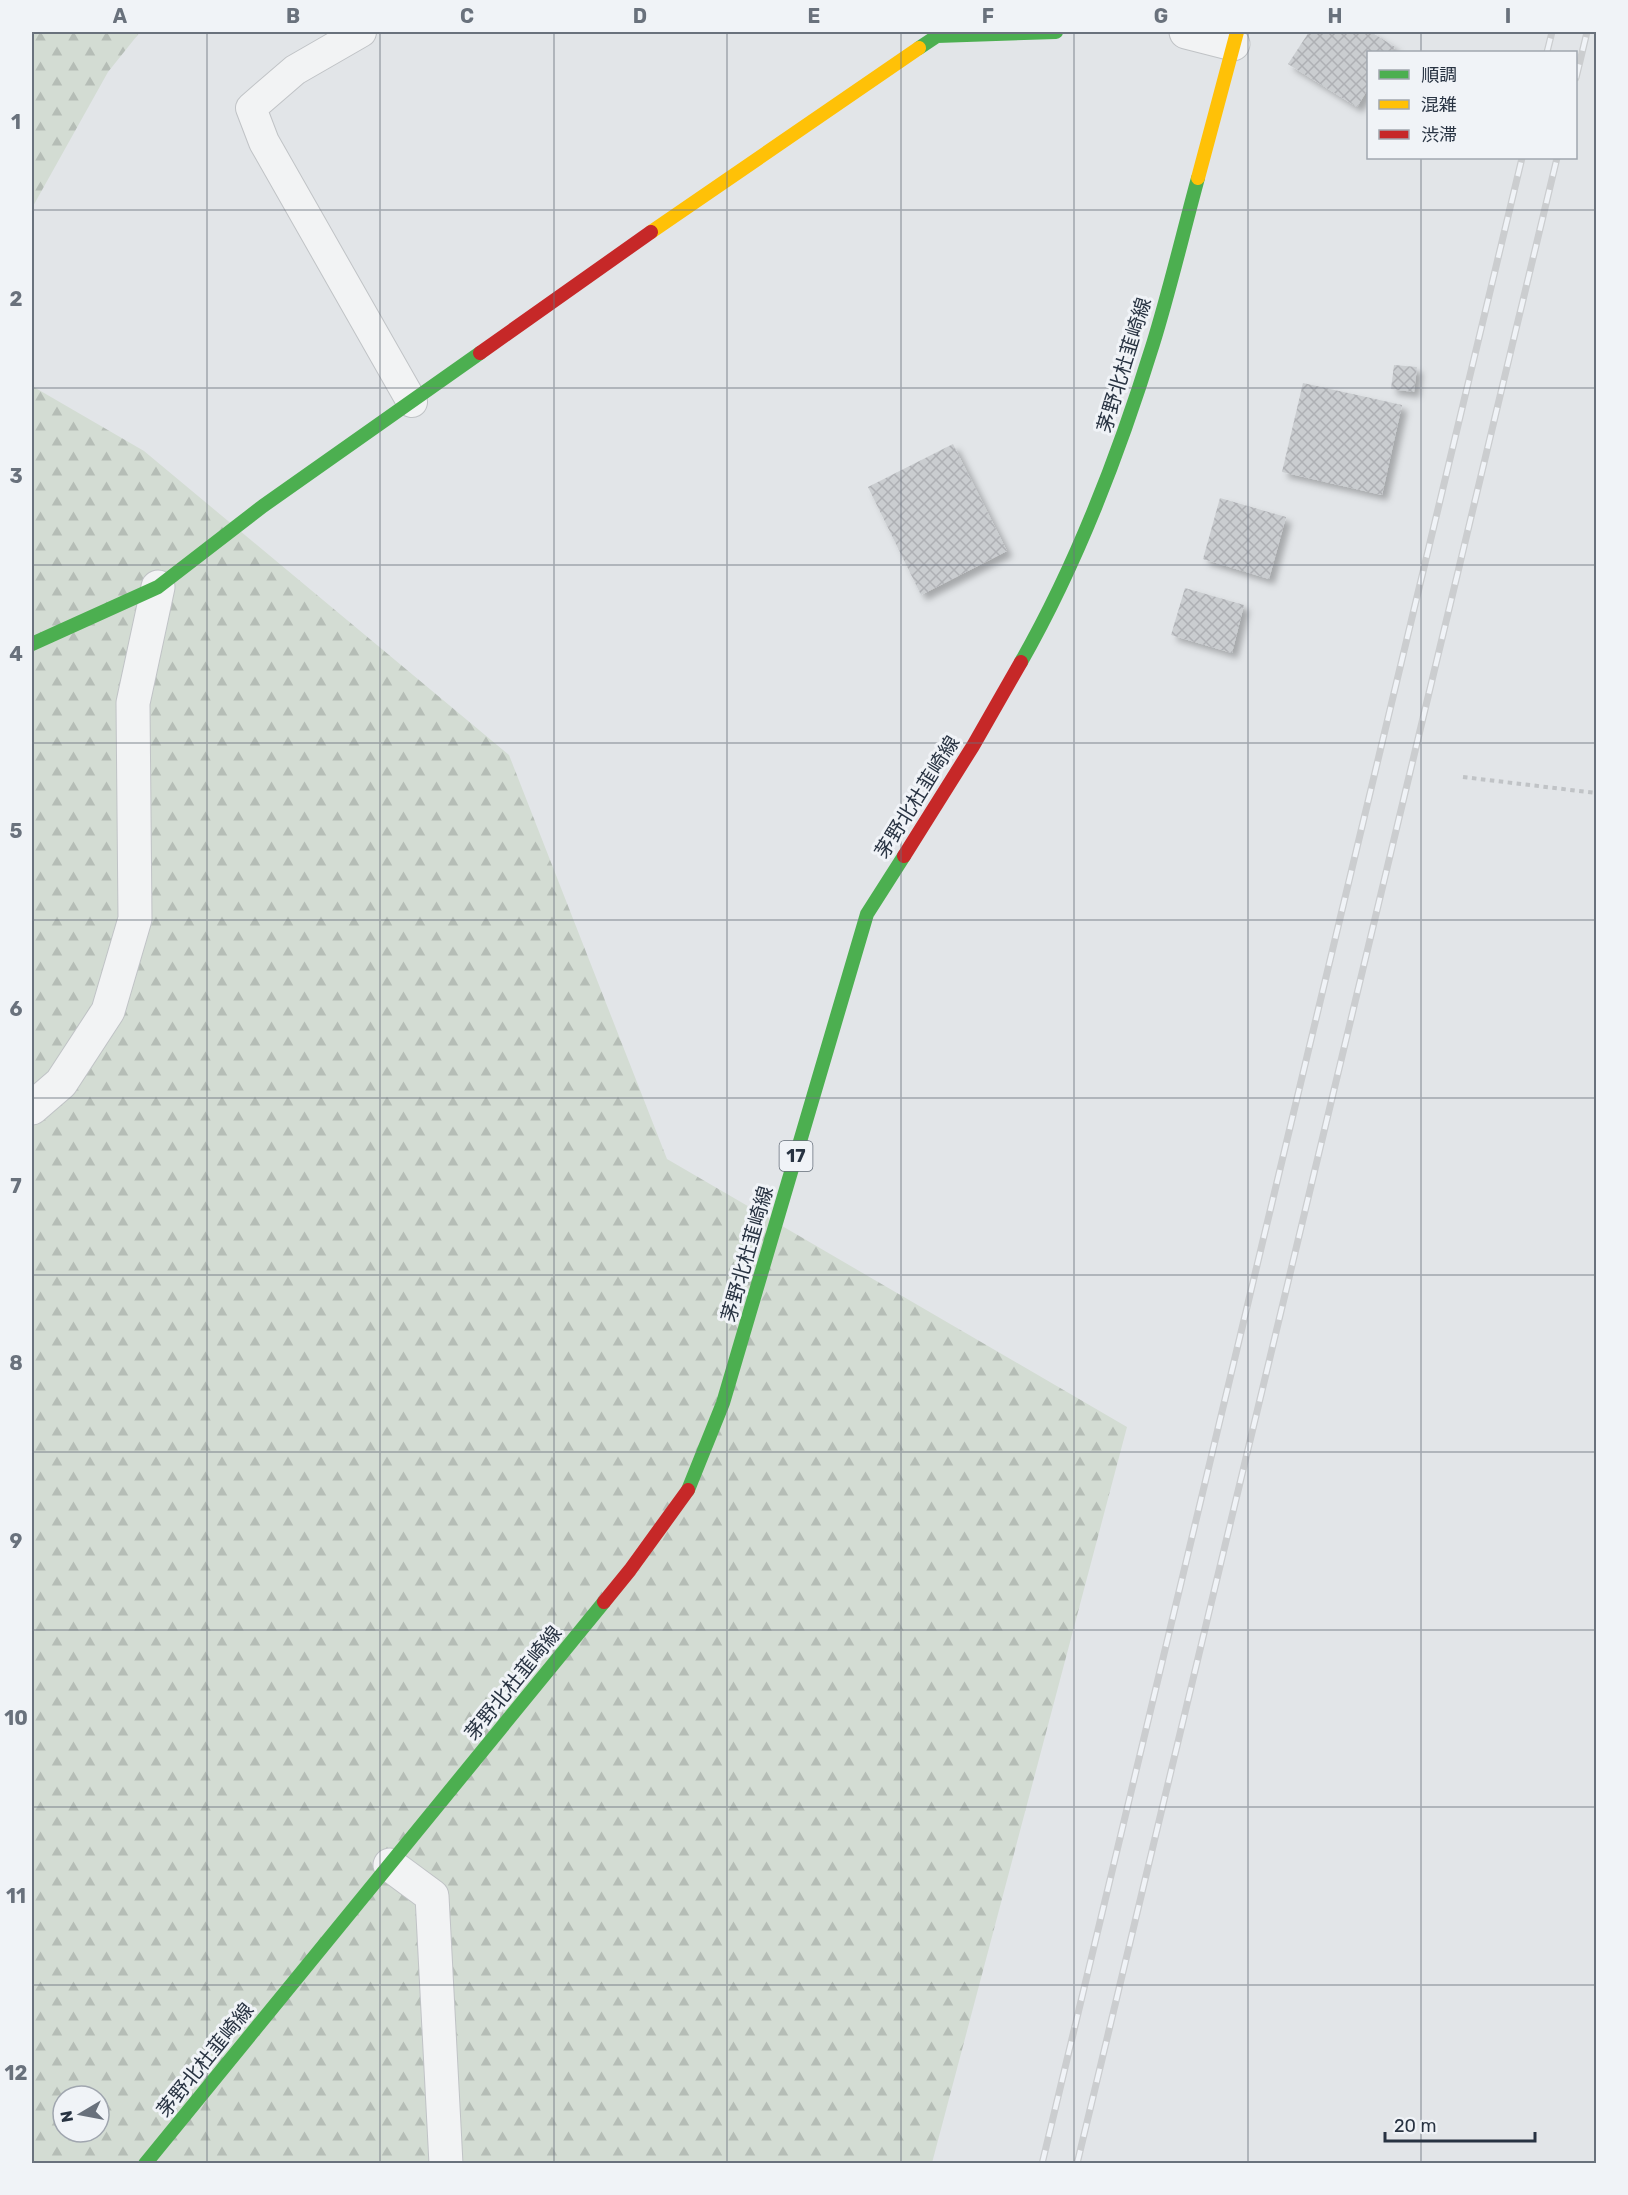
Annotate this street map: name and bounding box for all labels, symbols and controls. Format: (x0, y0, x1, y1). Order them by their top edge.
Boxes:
text: A (113, 4, 128, 28)
text: B (286, 4, 300, 28)
text: C (460, 4, 474, 28)
text: D (633, 4, 647, 28)
text: E (808, 4, 820, 28)
text: F (982, 4, 994, 28)
text: G (1154, 4, 1168, 28)
text: H (1328, 4, 1342, 28)
text: I (1505, 4, 1511, 28)
legend (1367, 51, 1577, 159)
text: 順調 (1421, 64, 1457, 86)
text: 混雑 (1421, 94, 1457, 116)
text: 1 (11, 110, 21, 134)
text: 渋滞 (1421, 124, 1457, 146)
text: 2 (10, 287, 23, 311)
street label: 茅野北杜韮崎線 (1092, 295, 1156, 435)
text: 3 (9, 464, 23, 488)
text: 4 (9, 642, 23, 666)
street label: 茅野北杜韮崎線 (870, 731, 964, 863)
text: 5 (10, 819, 23, 843)
text: 6 (9, 997, 23, 1021)
road number: 17 (780, 1141, 812, 1171)
text: 7 (10, 1174, 22, 1198)
street label: 茅野北杜韮崎線 (716, 1183, 778, 1325)
text: 8 (9, 1351, 23, 1375)
text: 9 (10, 1529, 23, 1553)
street label: 茅野北杜韮崎線 (460, 1621, 566, 1745)
text: 10 (4, 1706, 28, 1730)
text: 11 (6, 1884, 26, 1908)
street label: 茅野北杜韮崎線 (152, 1998, 258, 2122)
text: 12 (5, 2061, 27, 2085)
north arrow (51, 2084, 111, 2144)
scale bar (1385, 2105, 1535, 2143)
text: N (56, 2109, 77, 2124)
text: 20 m (1394, 2115, 1436, 2137)

